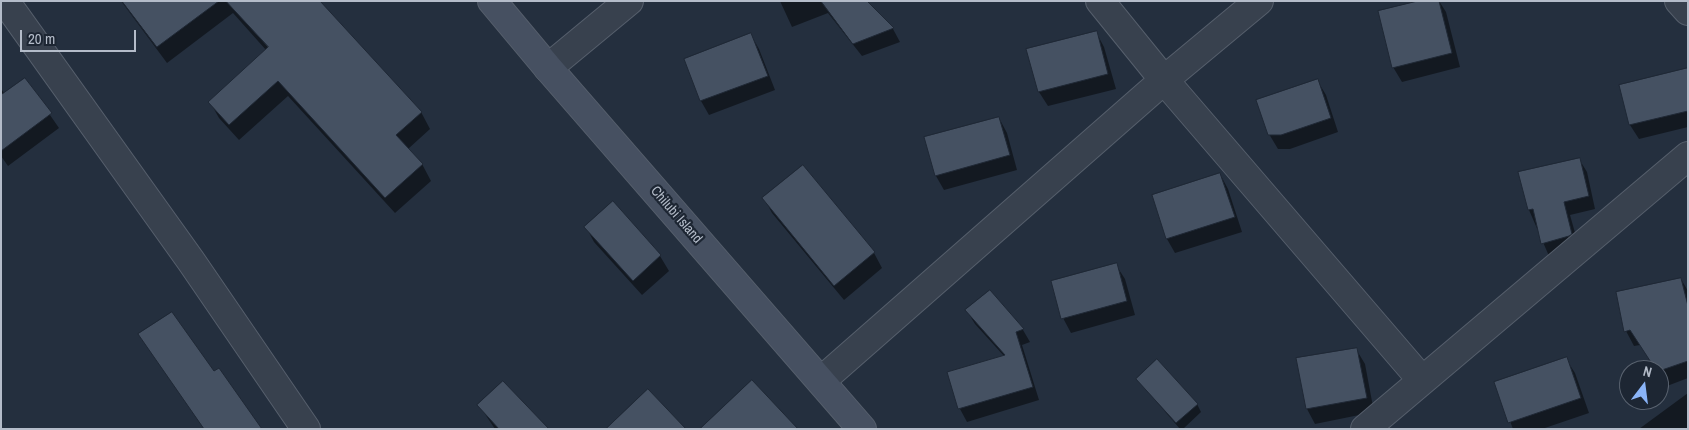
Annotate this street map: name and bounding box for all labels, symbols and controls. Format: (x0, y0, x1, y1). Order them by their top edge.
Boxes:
scale bar (22, 20, 139, 52)
text: 20 m (28, 28, 55, 49)
street label: Chilubi Island (647, 183, 705, 247)
north arrow (1619, 360, 1669, 410)
text: N (1641, 362, 1654, 381)

